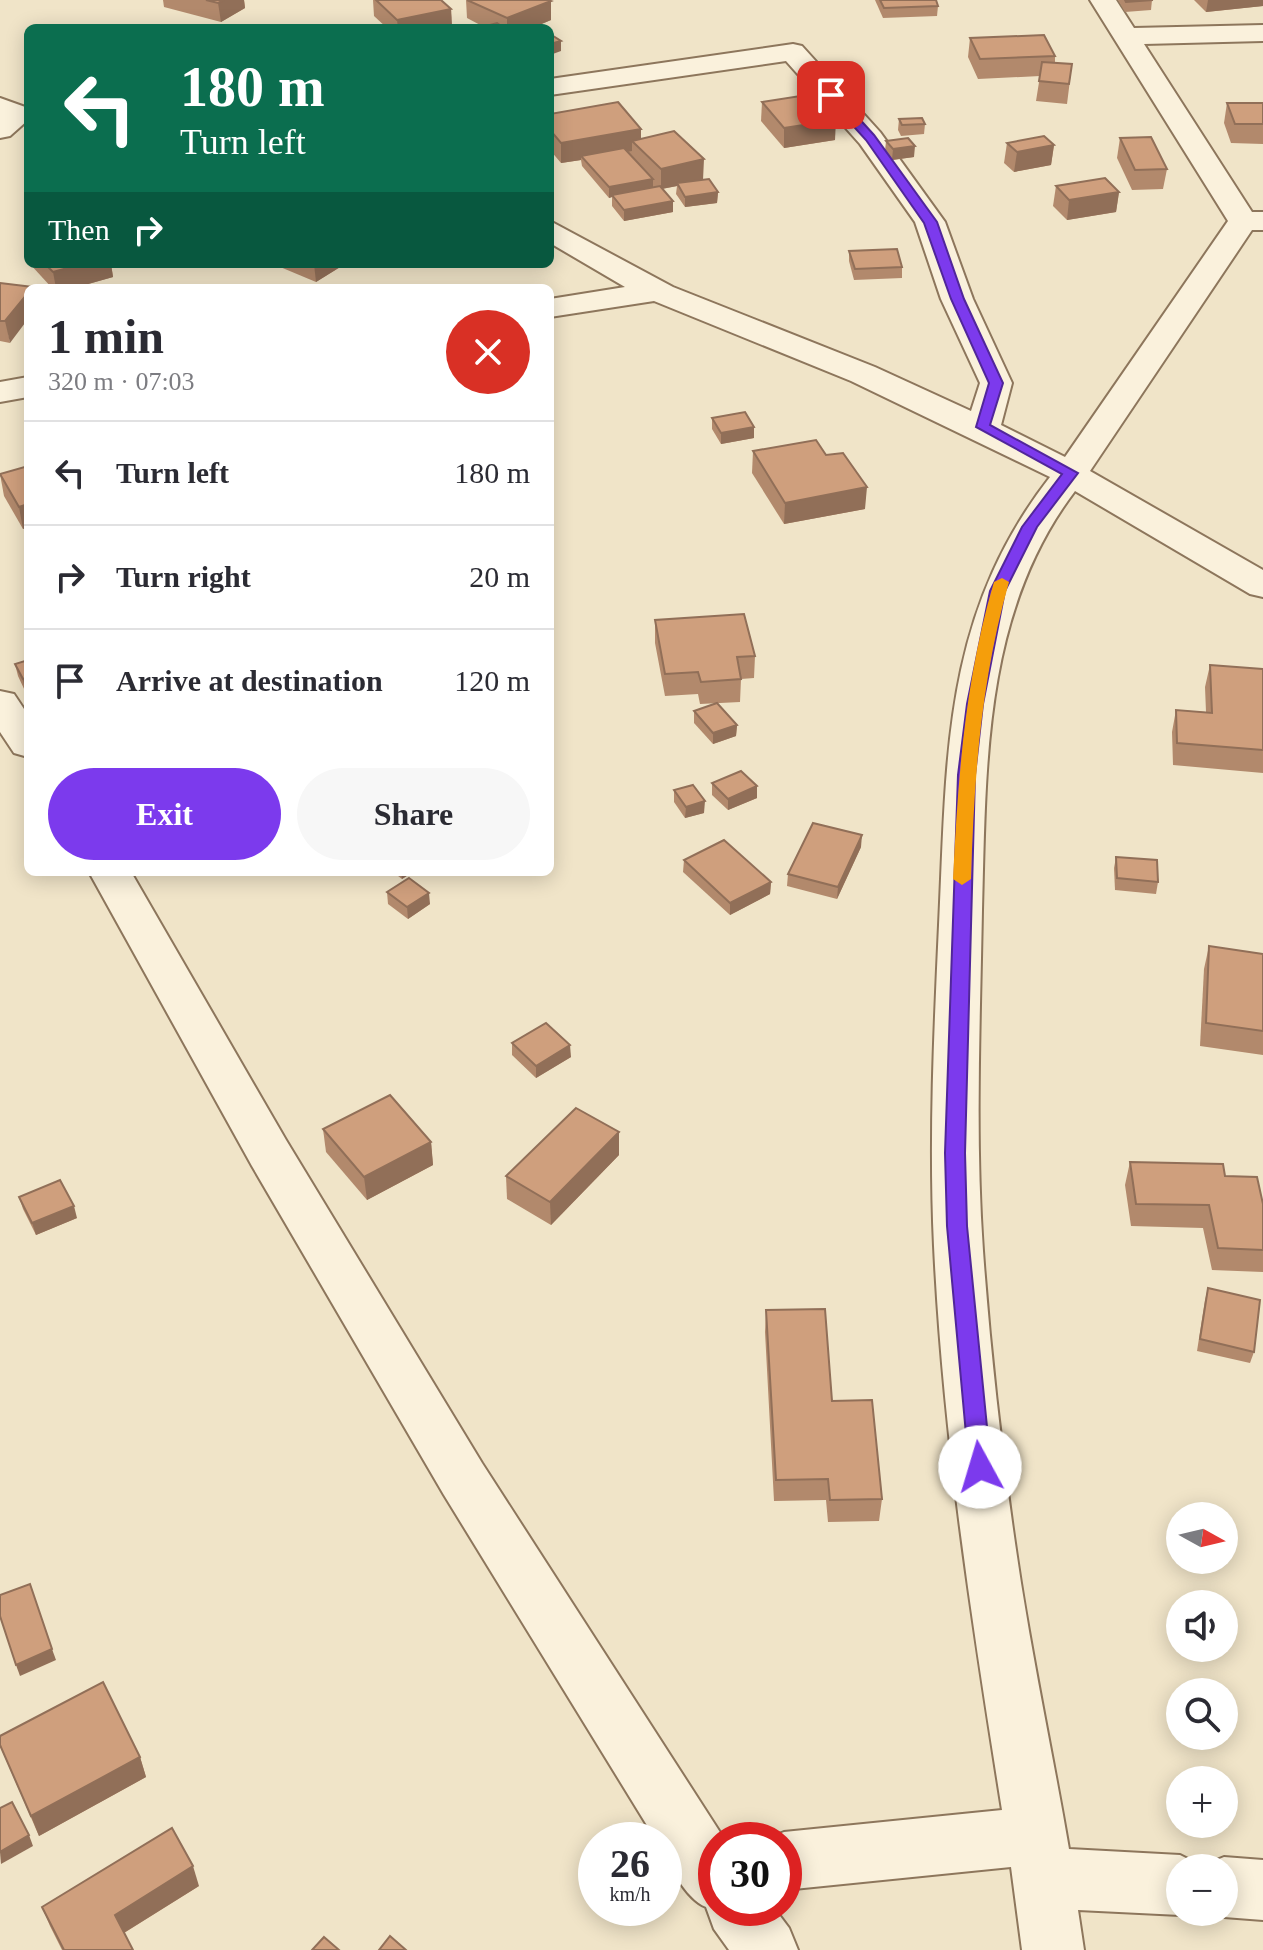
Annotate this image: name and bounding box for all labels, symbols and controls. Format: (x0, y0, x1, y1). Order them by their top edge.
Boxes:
icon: left (48, 56, 152, 160)
text: 180 m (180, 56, 325, 118)
pin (797, 61, 865, 129)
icon: arrive (809, 73, 853, 117)
text: Turn left (180, 122, 306, 162)
icon: right (126, 208, 170, 252)
text: Then (48, 213, 110, 246)
text: 1 min (48, 310, 164, 363)
button: close (446, 310, 530, 394)
text: 320 m · 07:03 (48, 367, 195, 396)
icon: left (48, 451, 92, 495)
text: Turn left (116, 456, 229, 489)
text: 180 m (454, 456, 530, 489)
icon: right (48, 555, 92, 599)
text: Turn right (116, 560, 251, 593)
text: 20 m (469, 560, 530, 593)
icon: arrive (48, 659, 92, 703)
text: Arrive at destination (116, 664, 383, 697)
text: 120 m (454, 664, 530, 697)
button: Exit (48, 768, 281, 860)
button: Share (297, 768, 530, 860)
position arrow (938, 1425, 1022, 1509)
north arrow (1166, 1502, 1238, 1574)
map controls (1166, 1502, 1238, 1926)
button: sound (1166, 1590, 1238, 1662)
button: search (1166, 1678, 1238, 1750)
button: + (1166, 1766, 1238, 1838)
speed limit sign: 30 (698, 1822, 802, 1926)
text: 26 (610, 1841, 650, 1886)
button: − (1166, 1854, 1238, 1926)
text: km/h (609, 1883, 651, 1905)

